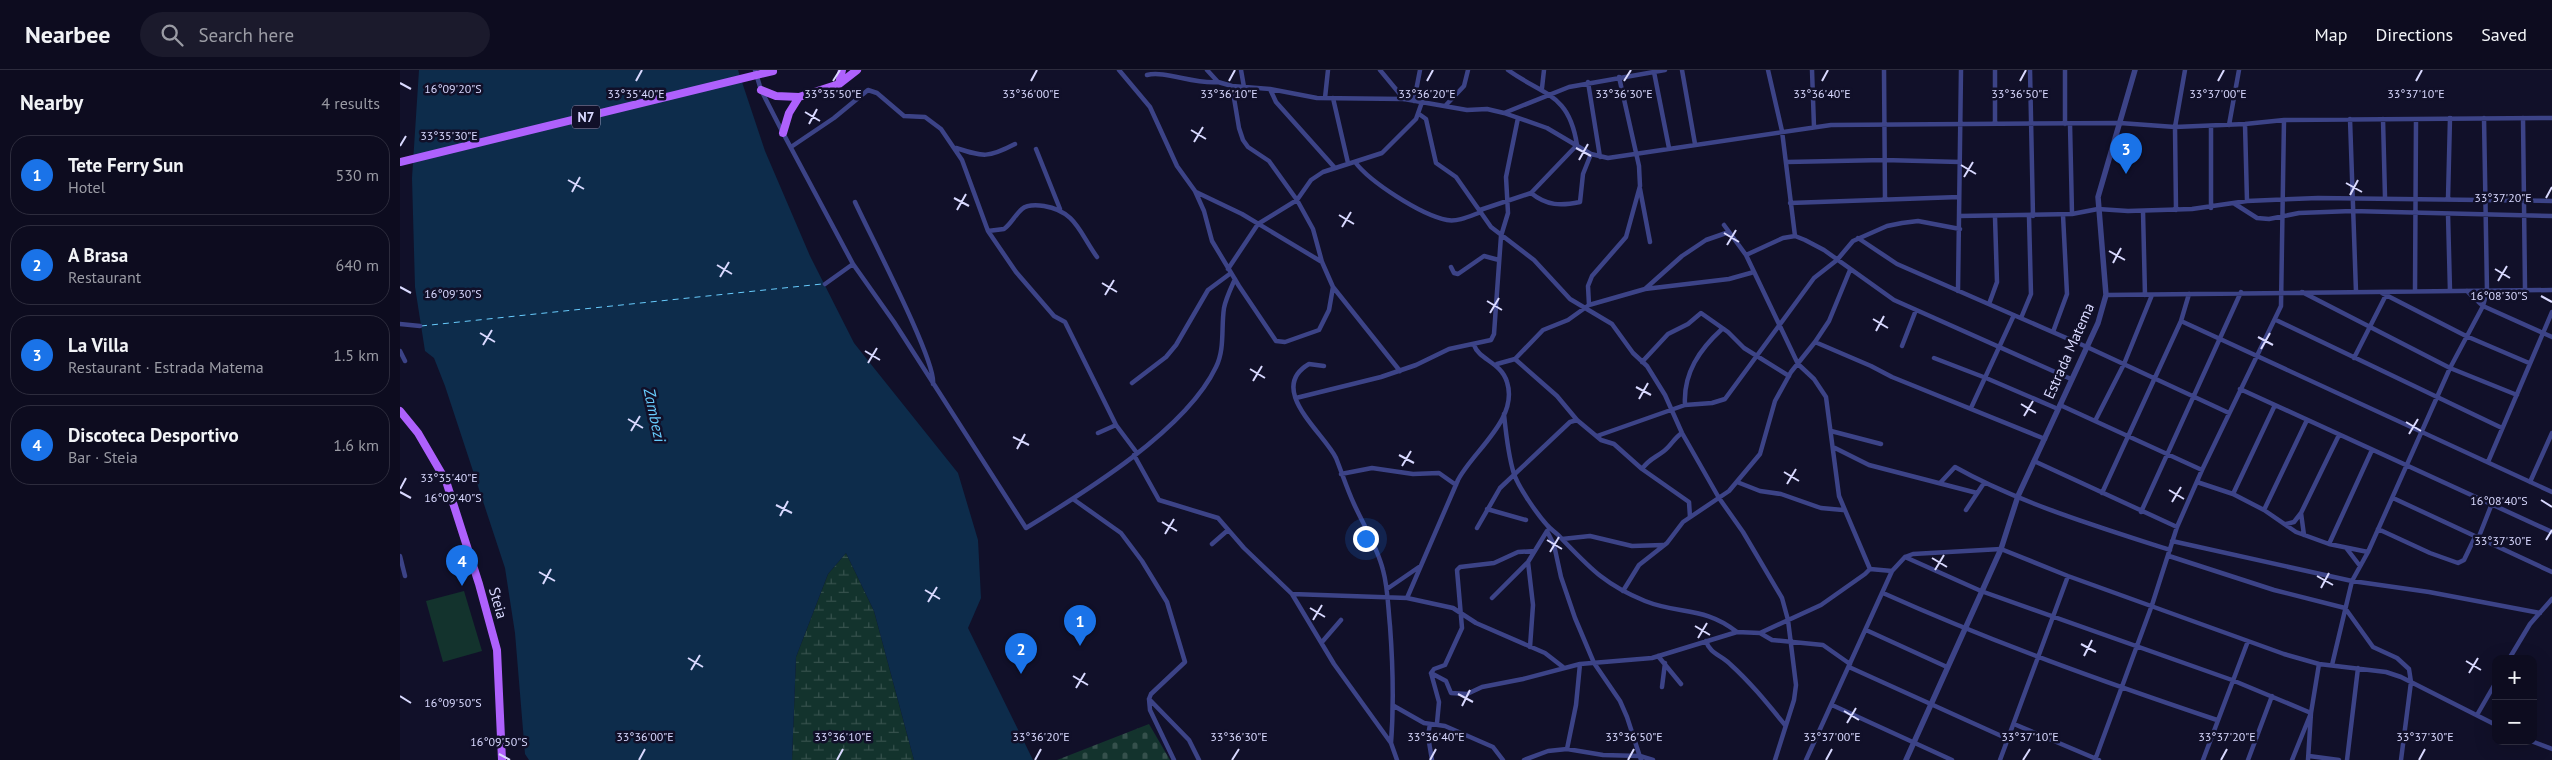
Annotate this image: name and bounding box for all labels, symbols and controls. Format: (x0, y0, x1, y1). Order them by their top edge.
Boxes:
search box (140, 12, 490, 57)
text: Nearbee (25, 19, 110, 50)
icon: search (158, 21, 186, 49)
text: Search here (198, 23, 294, 47)
text: Map (2315, 23, 2347, 46)
text: Directions (2375, 23, 2453, 46)
text: Saved (2481, 23, 2527, 46)
text: 16°09'20"S (424, 81, 482, 96)
text: 33°35'40"E (607, 86, 665, 101)
text: 33°35'50"E (804, 86, 862, 101)
text: 33°36'00"E (1002, 86, 1060, 101)
text: 33°36'10"E (1200, 86, 1258, 101)
text: 33°36'20"E (1398, 86, 1456, 101)
text: 33°36'30"E (1595, 86, 1653, 101)
text: 33°36'40"E (1793, 86, 1851, 101)
text: 33°36'50"E (1991, 86, 2049, 101)
text: 33°37'00"E (2189, 86, 2247, 101)
text: 33°37'10"E (2387, 86, 2445, 101)
text: Nearby (20, 89, 83, 116)
text: 4 results (321, 93, 380, 113)
road number: N7 (572, 106, 600, 128)
text: 33°35'30"E (420, 128, 478, 143)
pin: 3 (2110, 133, 2142, 174)
text: Tete Ferry Sun (68, 153, 184, 177)
text: 1 (32, 165, 42, 185)
text: 530 m (336, 165, 379, 185)
text: Hotel (68, 177, 105, 197)
text: 33°37'20"E (2474, 190, 2532, 205)
text: A Brasa (68, 243, 128, 267)
text: 2 (32, 255, 42, 275)
text: 640 m (336, 255, 379, 275)
text: Restaurant (68, 267, 141, 287)
text: 16°09'30"S (424, 286, 482, 301)
text: 16°08'30"S (2470, 288, 2528, 303)
street label: Estrada Matema (2039, 300, 2098, 402)
text: La Villa (68, 333, 129, 357)
text: 3 (32, 345, 42, 365)
text: 1.5 km (333, 345, 379, 365)
text: Restaurant · Estrada Matema (68, 357, 264, 377)
water label: Zambezi (639, 385, 671, 445)
text: Discoteca Desportivo (68, 423, 239, 447)
text: 4 (32, 435, 42, 455)
text: 1.6 km (333, 435, 379, 455)
text: Bar · Steia (68, 447, 138, 467)
text: 33°35'40"E (420, 470, 478, 485)
text: 16°09'40"S (424, 490, 482, 505)
text: 16°08'40"S (2470, 493, 2528, 508)
your location (1353, 526, 1379, 552)
text: 33°37'30"E (2474, 533, 2532, 548)
pin: 4 (446, 545, 478, 586)
street label: Steia (485, 585, 512, 621)
pin: 1 (1064, 605, 1096, 646)
pin: 2 (1005, 633, 1037, 674)
map controls (2492, 655, 2537, 745)
button: + (2492, 655, 2537, 700)
text: 16°09'50"S (424, 695, 482, 710)
button: − (2492, 700, 2537, 745)
text: 33°36'00"E (616, 729, 674, 744)
text: 33°36'10"E (814, 729, 872, 744)
text: 33°36'20"E (1012, 729, 1070, 744)
text: 33°36'30"E (1210, 729, 1268, 744)
text: 33°36'40"E (1407, 729, 1465, 744)
text: 33°36'50"E (1605, 729, 1663, 744)
text: 33°37'00"E (1803, 729, 1861, 744)
text: 33°37'10"E (2001, 729, 2059, 744)
text: 33°37'20"E (2198, 729, 2256, 744)
text: 33°37'30"E (2396, 729, 2454, 744)
text: 16°09'50"S (470, 734, 528, 749)

